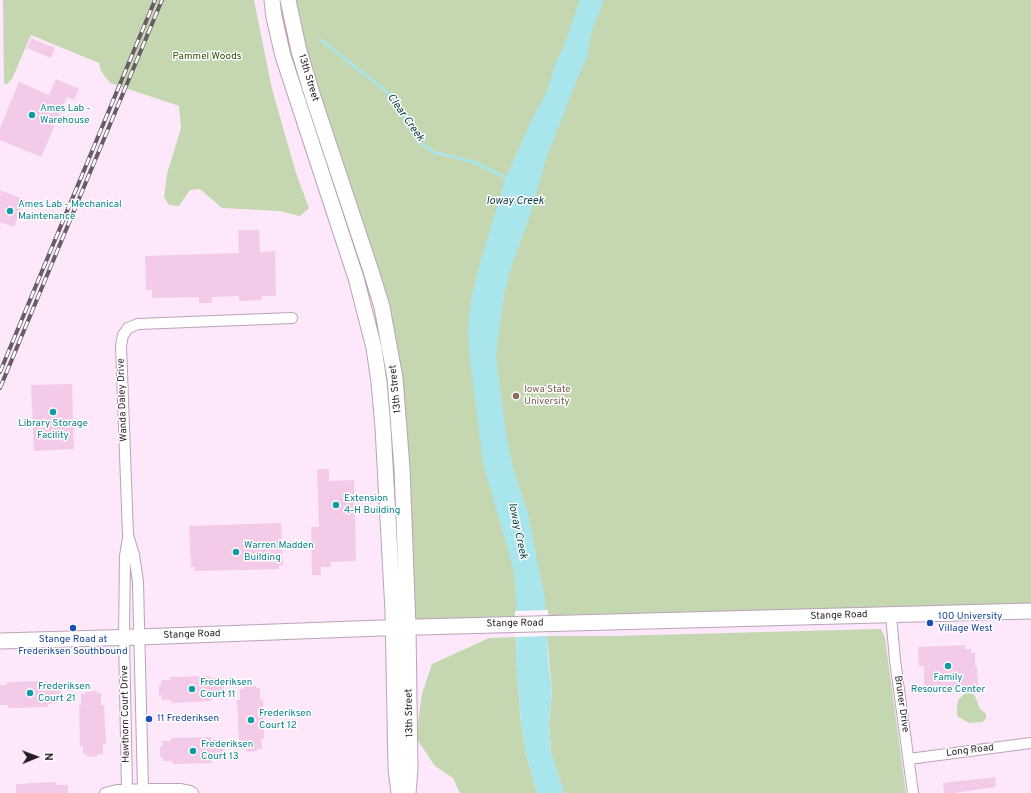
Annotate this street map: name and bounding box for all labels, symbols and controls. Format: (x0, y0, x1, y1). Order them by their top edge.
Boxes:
park label: Pammel Woods (172, 51, 242, 63)
street label: 13th Street (295, 53, 321, 103)
water label: Clear Creek (384, 92, 426, 144)
place label: Ames Lab - Warehouse (40, 103, 91, 126)
marker: Ames Lab - Warehouse (27, 110, 37, 120)
water label: Ioway Creek (486, 195, 544, 209)
place label: Ames Lab - Mechanical Maintenance (18, 199, 122, 222)
marker: Ames Lab - Mechanical Maintenance (5, 206, 15, 216)
street label: Wanda Daley Drive (116, 358, 130, 442)
street label: 13th Street (387, 364, 405, 414)
place label: Iowa State University (524, 384, 571, 408)
marker: Iowa State University (511, 391, 521, 401)
marker: Library Storage Facility (48, 407, 58, 417)
place label: Library Storage Facility (18, 418, 88, 442)
place label: Extension 4-H Building (344, 493, 400, 516)
marker: Extension 4-H Building (331, 500, 341, 510)
water label: Ioway Creek (505, 502, 529, 560)
place label: Warren Madden Building (244, 540, 314, 564)
marker: Warren Madden Building (231, 547, 241, 557)
street label: Stange Road (810, 609, 868, 623)
place label: 100 University Village West (938, 611, 1002, 634)
street label: Stange Road (486, 618, 544, 630)
marker: 100 University Village West (925, 618, 935, 628)
marker: Stange Road at Frederiksen Southbound (68, 623, 78, 633)
street label: Stange Road (163, 628, 221, 642)
place label: Stange Road at Frederiksen Southbound (18, 634, 128, 658)
marker: Family Resource Center (943, 661, 953, 671)
street label: Hawthorn Court Drive (119, 665, 133, 763)
place label: Family Resource Center (911, 672, 985, 696)
street label: Bruner Drive (891, 675, 911, 733)
place label: Frederiksen Court 11 (200, 677, 252, 700)
place label: Frederiksen Court 21 (38, 681, 90, 704)
marker: Frederiksen Court 11 (187, 684, 197, 694)
marker: Frederiksen Court 21 (25, 688, 35, 698)
street label: 13th Street (404, 689, 416, 737)
place label: Frederiksen Court 12 (259, 708, 311, 732)
place label: 11 Frederiksen (157, 713, 219, 725)
marker: 11 Frederiksen (144, 714, 154, 724)
marker: Frederiksen Court 12 (246, 715, 256, 725)
north arrow (16, 737, 56, 777)
place label: Frederiksen Court 13 (201, 739, 253, 762)
street label: Long Road (945, 742, 995, 760)
marker: Frederiksen Court 13 (188, 746, 198, 756)
text: N (41, 753, 55, 761)

